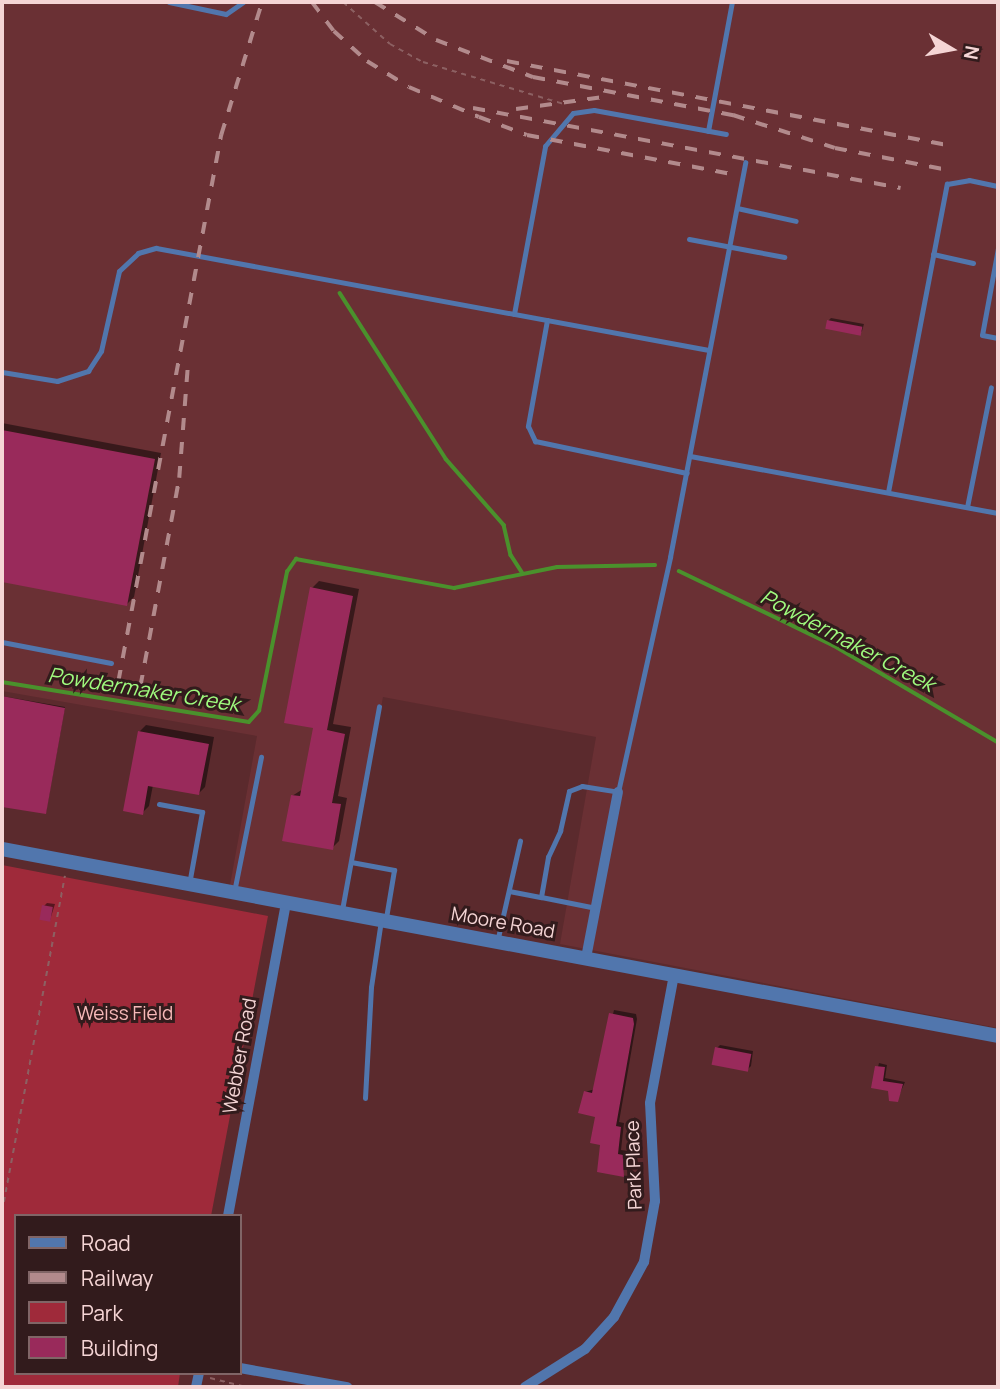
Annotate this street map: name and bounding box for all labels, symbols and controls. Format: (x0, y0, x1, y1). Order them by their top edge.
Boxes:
north arrow (916, 14, 986, 84)
text: N (958, 44, 986, 62)
water label: Powdermaker Creek (757, 583, 939, 697)
water label: Powdermaker Creek (46, 661, 242, 717)
street label: Moore Road (449, 903, 557, 943)
street label: Webber Road (219, 996, 261, 1116)
park label: Weiss Field (77, 1003, 173, 1025)
street label: Park Place (621, 1120, 647, 1210)
legend (14, 1214, 242, 1375)
text: Road (81, 1229, 131, 1257)
text: Railway (81, 1264, 153, 1292)
text: Park (81, 1299, 123, 1327)
text: Building (81, 1334, 158, 1362)

